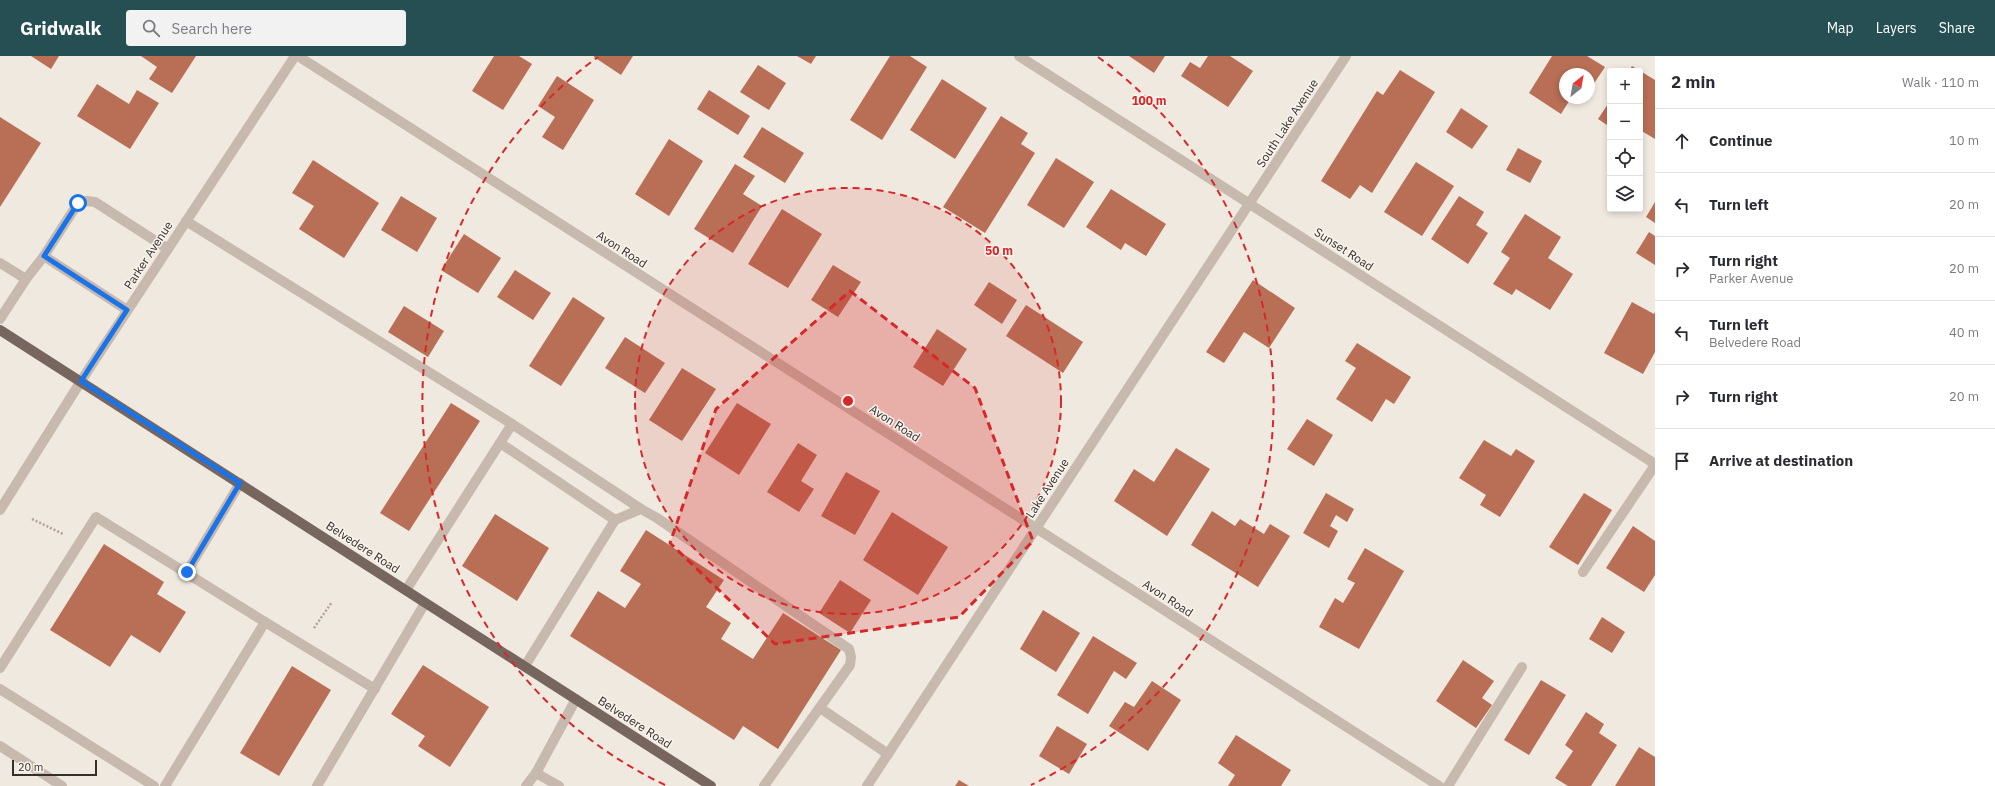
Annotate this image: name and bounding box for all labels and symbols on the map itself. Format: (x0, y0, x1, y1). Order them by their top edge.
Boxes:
north arrow (1559, 68, 1595, 104)
street label: South Lake Avenue (1253, 76, 1321, 170)
text: 100 m (1131, 93, 1167, 108)
route start (69, 194, 87, 212)
street label: Parker Avenue (120, 218, 176, 292)
street label: Sunset Road (1312, 224, 1376, 274)
street label: Avon Road (594, 227, 650, 271)
text: 50 m (985, 243, 1013, 258)
centre of rings (841, 394, 855, 408)
street label: Avon Road (867, 401, 923, 445)
street label: Lake Avenue (1022, 455, 1072, 521)
street label: Belvedere Road (323, 518, 403, 576)
route end (178, 563, 196, 581)
street label: Avon Road (1140, 576, 1196, 620)
street label: Belvedere Road (595, 693, 675, 751)
scale bar (12, 758, 97, 777)

